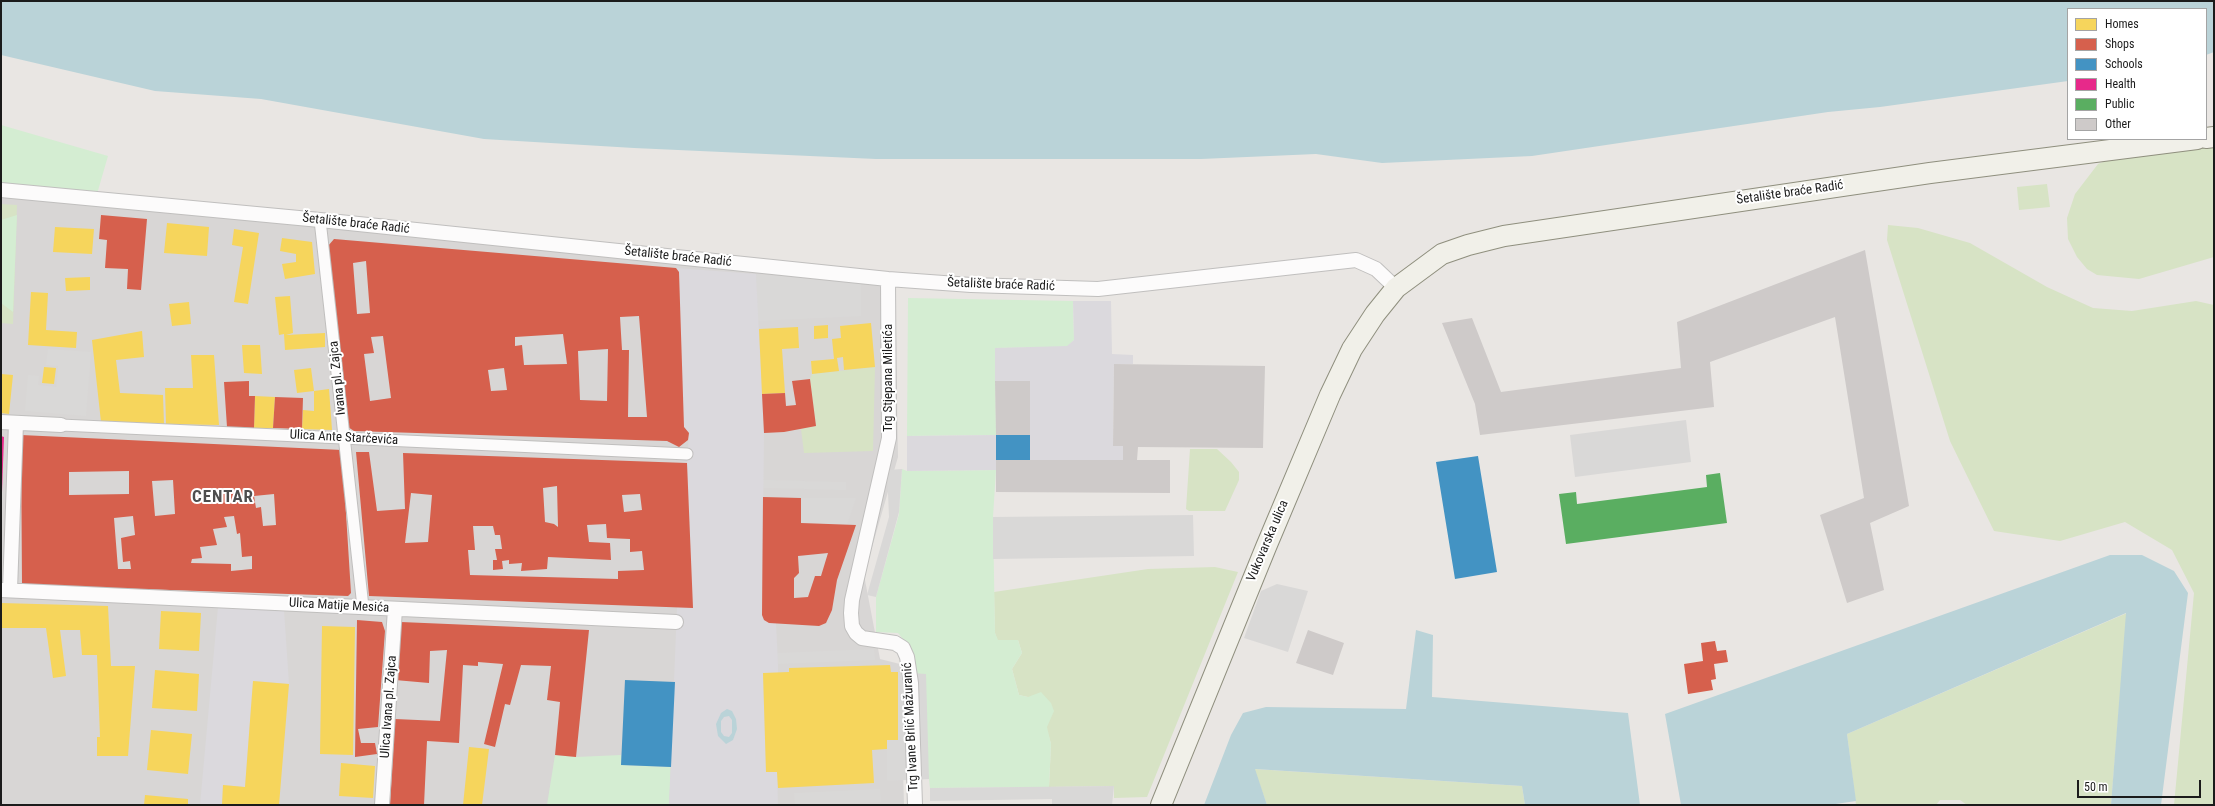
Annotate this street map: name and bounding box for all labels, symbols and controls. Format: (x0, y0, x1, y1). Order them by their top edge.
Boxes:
legend (2067, 8, 2207, 140)
text: Homes (2105, 17, 2139, 31)
text: Shops (2105, 37, 2134, 51)
text: Schools (2105, 57, 2143, 71)
text: Health (2105, 77, 2136, 91)
text: Public (2105, 97, 2134, 111)
text: Other (2105, 117, 2131, 131)
street label: Šetalište braće Radić (1736, 178, 1844, 208)
street label: Šetalište braće Radić (302, 211, 410, 237)
street label: Šetalište braće Radić (624, 244, 732, 270)
street label: Šetalište braće Radić (947, 275, 1055, 295)
street label: Trg Stjepana Miletića (881, 324, 897, 432)
street label: Ivana pl. Zajca (326, 340, 350, 416)
street label: Ulica Ante Starčevića (289, 427, 399, 449)
district label: CENTAR (192, 488, 254, 508)
street label: Vukovarska ulica (1244, 498, 1292, 584)
street label: Ulica Matije Mesića (288, 596, 390, 616)
street label: Ulica Ivana pl. Zajca (378, 655, 400, 759)
street label: Trg Ivane Brlić Mažuranić (900, 662, 922, 792)
scale bar (2079, 772, 2203, 798)
text: 50 m (2084, 780, 2108, 794)

